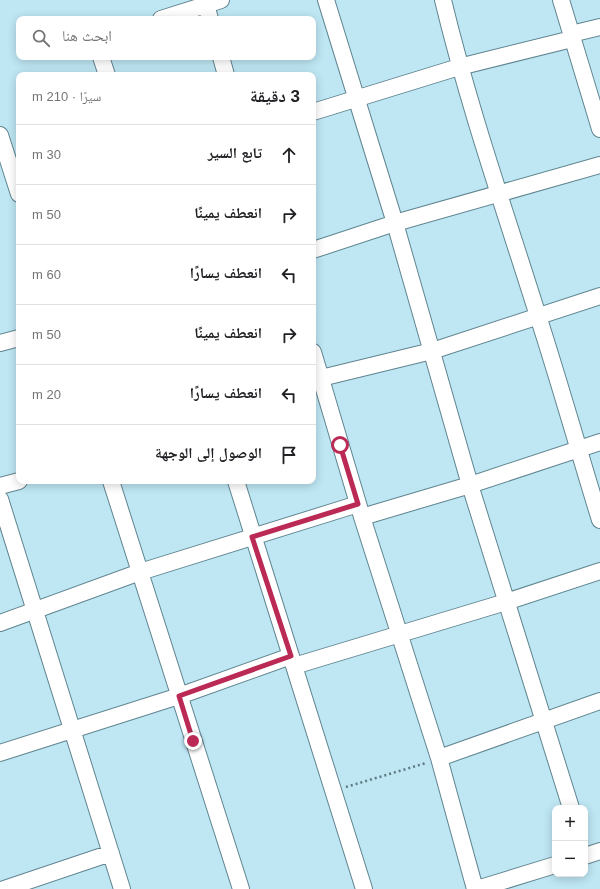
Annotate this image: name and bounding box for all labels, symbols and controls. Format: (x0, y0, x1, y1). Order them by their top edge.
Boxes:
search box (16, 16, 316, 60)
icon: search (30, 27, 52, 49)
text: ابحث هنا (62, 27, 112, 44)
text: 3 دقيقة (250, 87, 300, 106)
text: سيرًا · 210 m (32, 89, 101, 104)
text: تابع السير (208, 144, 262, 161)
icon: ahead (278, 144, 300, 166)
text: 30 m (32, 147, 61, 162)
text: انعطف يمينًا (194, 204, 262, 221)
icon: right (278, 204, 300, 226)
text: 50 m (32, 207, 61, 222)
text: انعطف يسارًا (190, 264, 262, 281)
icon: left (278, 264, 300, 286)
text: 60 m (32, 267, 61, 282)
text: انعطف يمينًا (194, 324, 262, 341)
icon: right (278, 324, 300, 346)
text: 50 m (32, 327, 61, 342)
text: انعطف يسارًا (190, 384, 262, 401)
icon: left (278, 384, 300, 406)
text: 20 m (32, 387, 61, 402)
route start (331, 436, 349, 454)
text: الوصول إلى الوجهة (155, 444, 262, 461)
icon: arrive (278, 444, 300, 466)
route end (184, 732, 202, 750)
map controls (552, 805, 588, 877)
button: + (552, 805, 588, 841)
button: − (552, 841, 588, 877)

